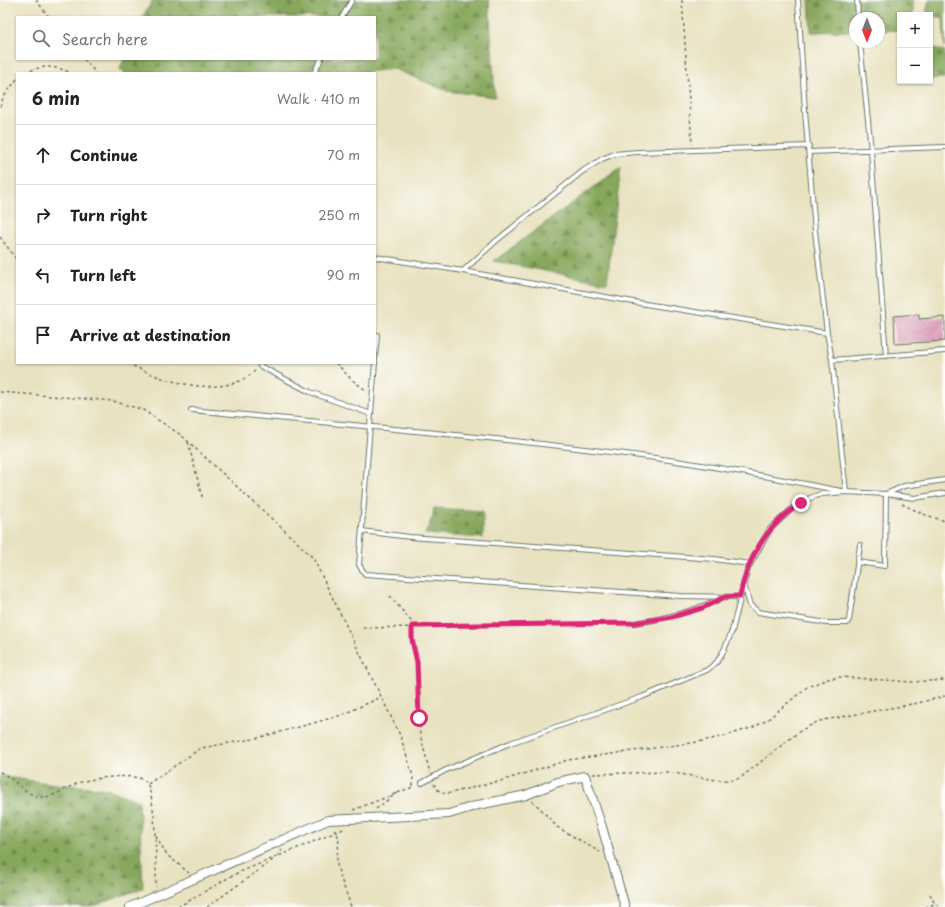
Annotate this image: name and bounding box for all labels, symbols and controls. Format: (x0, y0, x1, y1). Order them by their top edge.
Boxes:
north arrow (849, 12, 885, 48)
map controls (897, 12, 933, 84)
button: + (897, 12, 933, 48)
search box (16, 16, 376, 60)
icon: search (30, 27, 52, 49)
text: Search here (62, 27, 148, 50)
button: − (897, 48, 933, 84)
text: 6 min (32, 85, 80, 111)
text: Walk · 410 m (277, 89, 360, 108)
text: Continue (70, 143, 138, 166)
icon: ahead (32, 144, 54, 166)
text: 70 m (327, 145, 360, 164)
text: Turn right (70, 203, 147, 226)
icon: right (32, 204, 54, 226)
text: 250 m (318, 205, 360, 224)
text: Turn left (70, 263, 136, 286)
icon: left (32, 264, 54, 286)
text: 90 m (327, 265, 360, 284)
text: Arrive at destination (70, 323, 231, 346)
icon: arrive (32, 324, 54, 346)
route end (792, 494, 810, 512)
route start (410, 709, 428, 727)

